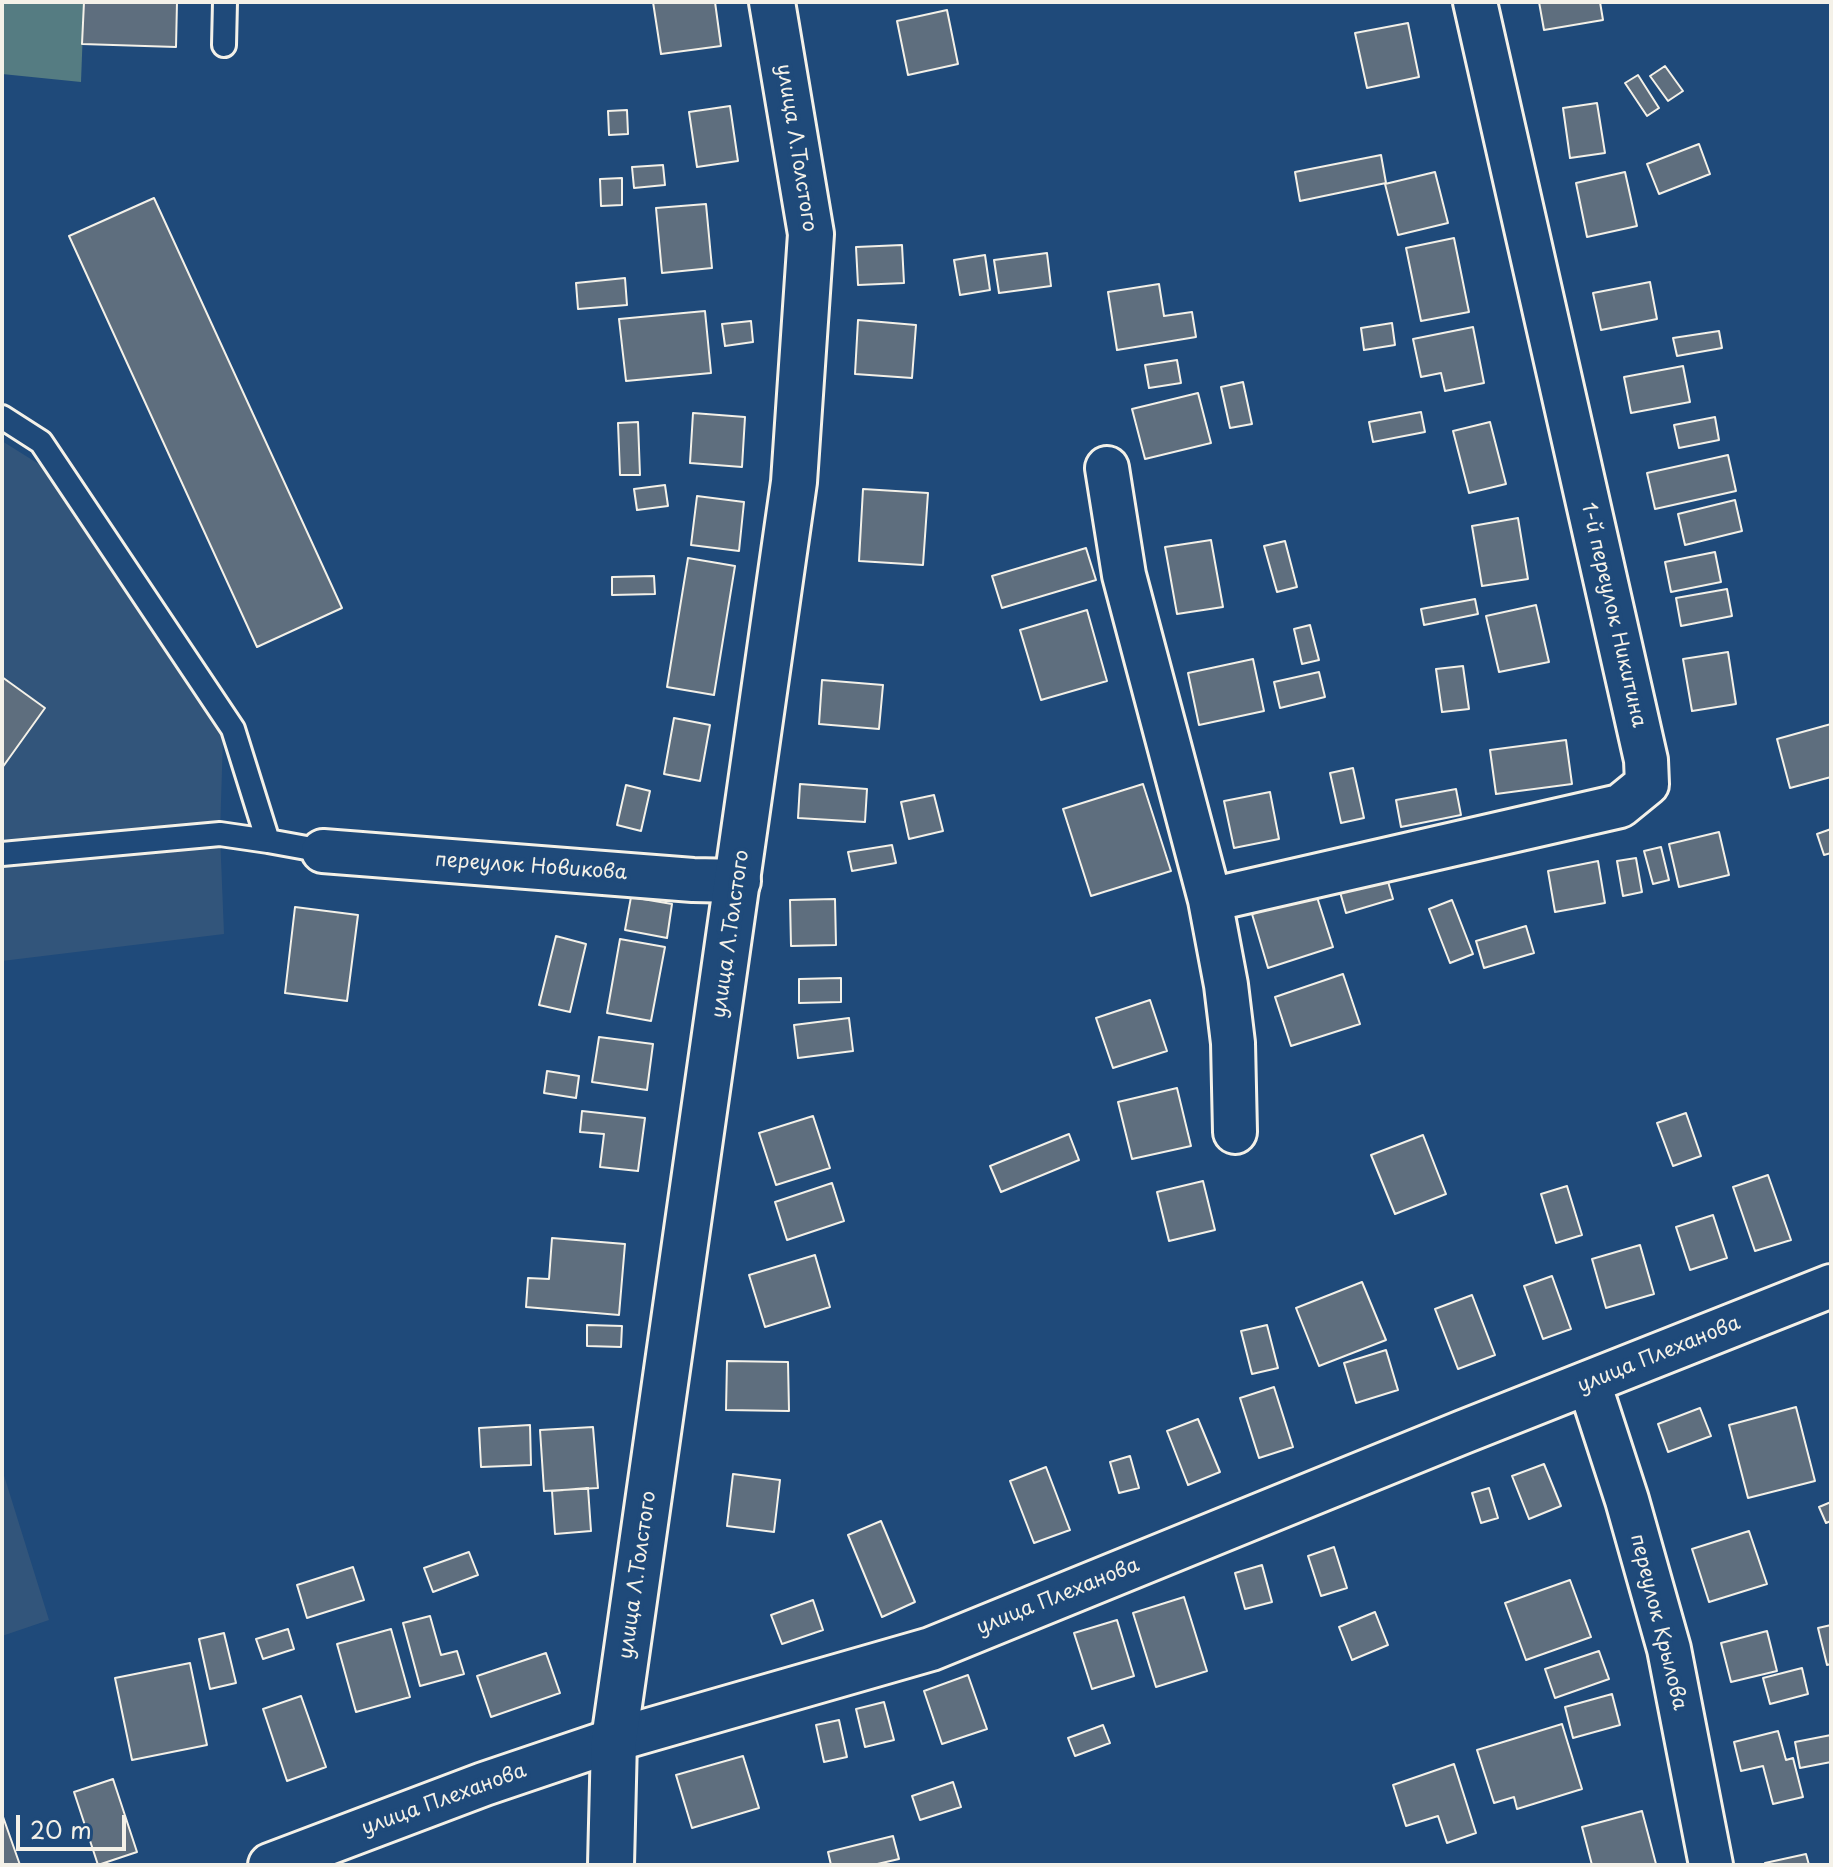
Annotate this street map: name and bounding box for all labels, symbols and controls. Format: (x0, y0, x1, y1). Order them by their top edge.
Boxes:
street label: улица Л.Толстого (771, 62, 821, 234)
street label: 1-й переулок Никитина (1575, 500, 1651, 730)
street label: переулок Новикова (434, 848, 628, 886)
street label: улица Л.Толстого (707, 848, 755, 1020)
street label: улица Плеханова (1574, 1311, 1744, 1399)
street label: улица Л.Толстого (614, 1489, 662, 1661)
street label: переулок Крылова (1624, 1531, 1692, 1713)
street label: улица Плеханова (973, 1553, 1143, 1641)
street label: улица Плеханова (358, 1759, 530, 1841)
scale bar (20, 1799, 130, 1849)
text: 20 m (30, 1811, 92, 1847)

